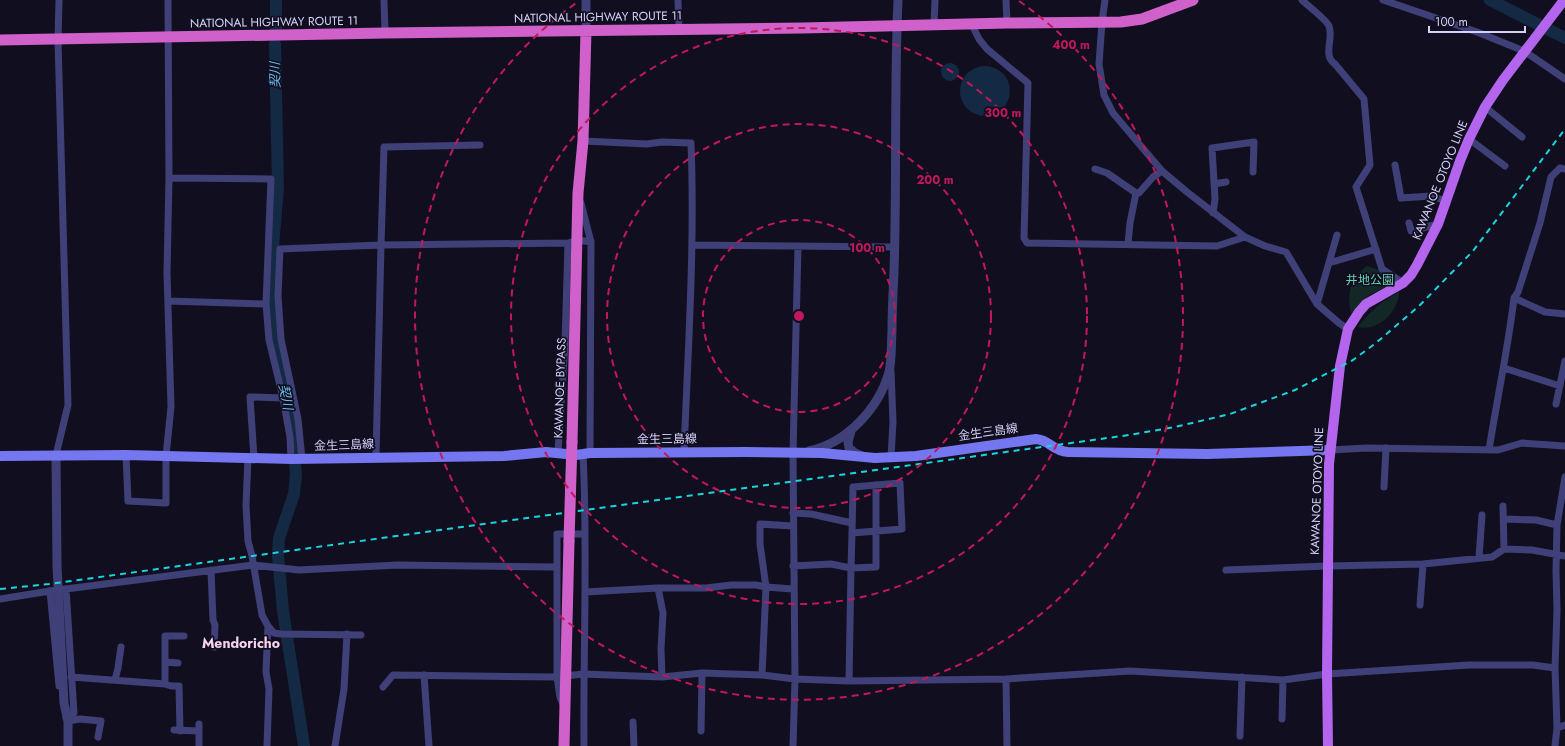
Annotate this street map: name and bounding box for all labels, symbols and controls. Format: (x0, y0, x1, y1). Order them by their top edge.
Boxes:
street label: NATIONAL HIGHWAY ROUTE 11 (514, 7, 682, 27)
scale bar (1429, 8, 1525, 34)
street label: NATIONAL HIGHWAY ROUTE 11 (190, 12, 358, 32)
text: 100 m (1435, 13, 1468, 31)
text: 400 m (1052, 36, 1090, 54)
water label: 契川 (265, 60, 285, 88)
text: 300 m (985, 104, 1022, 122)
street label: KAWANOE OTOYO LINE (1408, 117, 1472, 243)
text: 200 m (916, 171, 954, 189)
text: 100 m (849, 239, 885, 257)
park label: 井地公園 (1346, 271, 1394, 289)
centre of rings (792, 309, 806, 323)
street label: KAWANOE BYPASS (549, 337, 571, 439)
water label: 契川 (274, 382, 298, 414)
street label: 金生三島線 (957, 419, 1019, 445)
street label: KAWANOE OTOYO LINE (1306, 427, 1328, 555)
street label: 金生三島線 (637, 429, 697, 449)
street label: 金生三島線 (314, 435, 374, 455)
district label: Mendoricho (202, 633, 280, 653)

